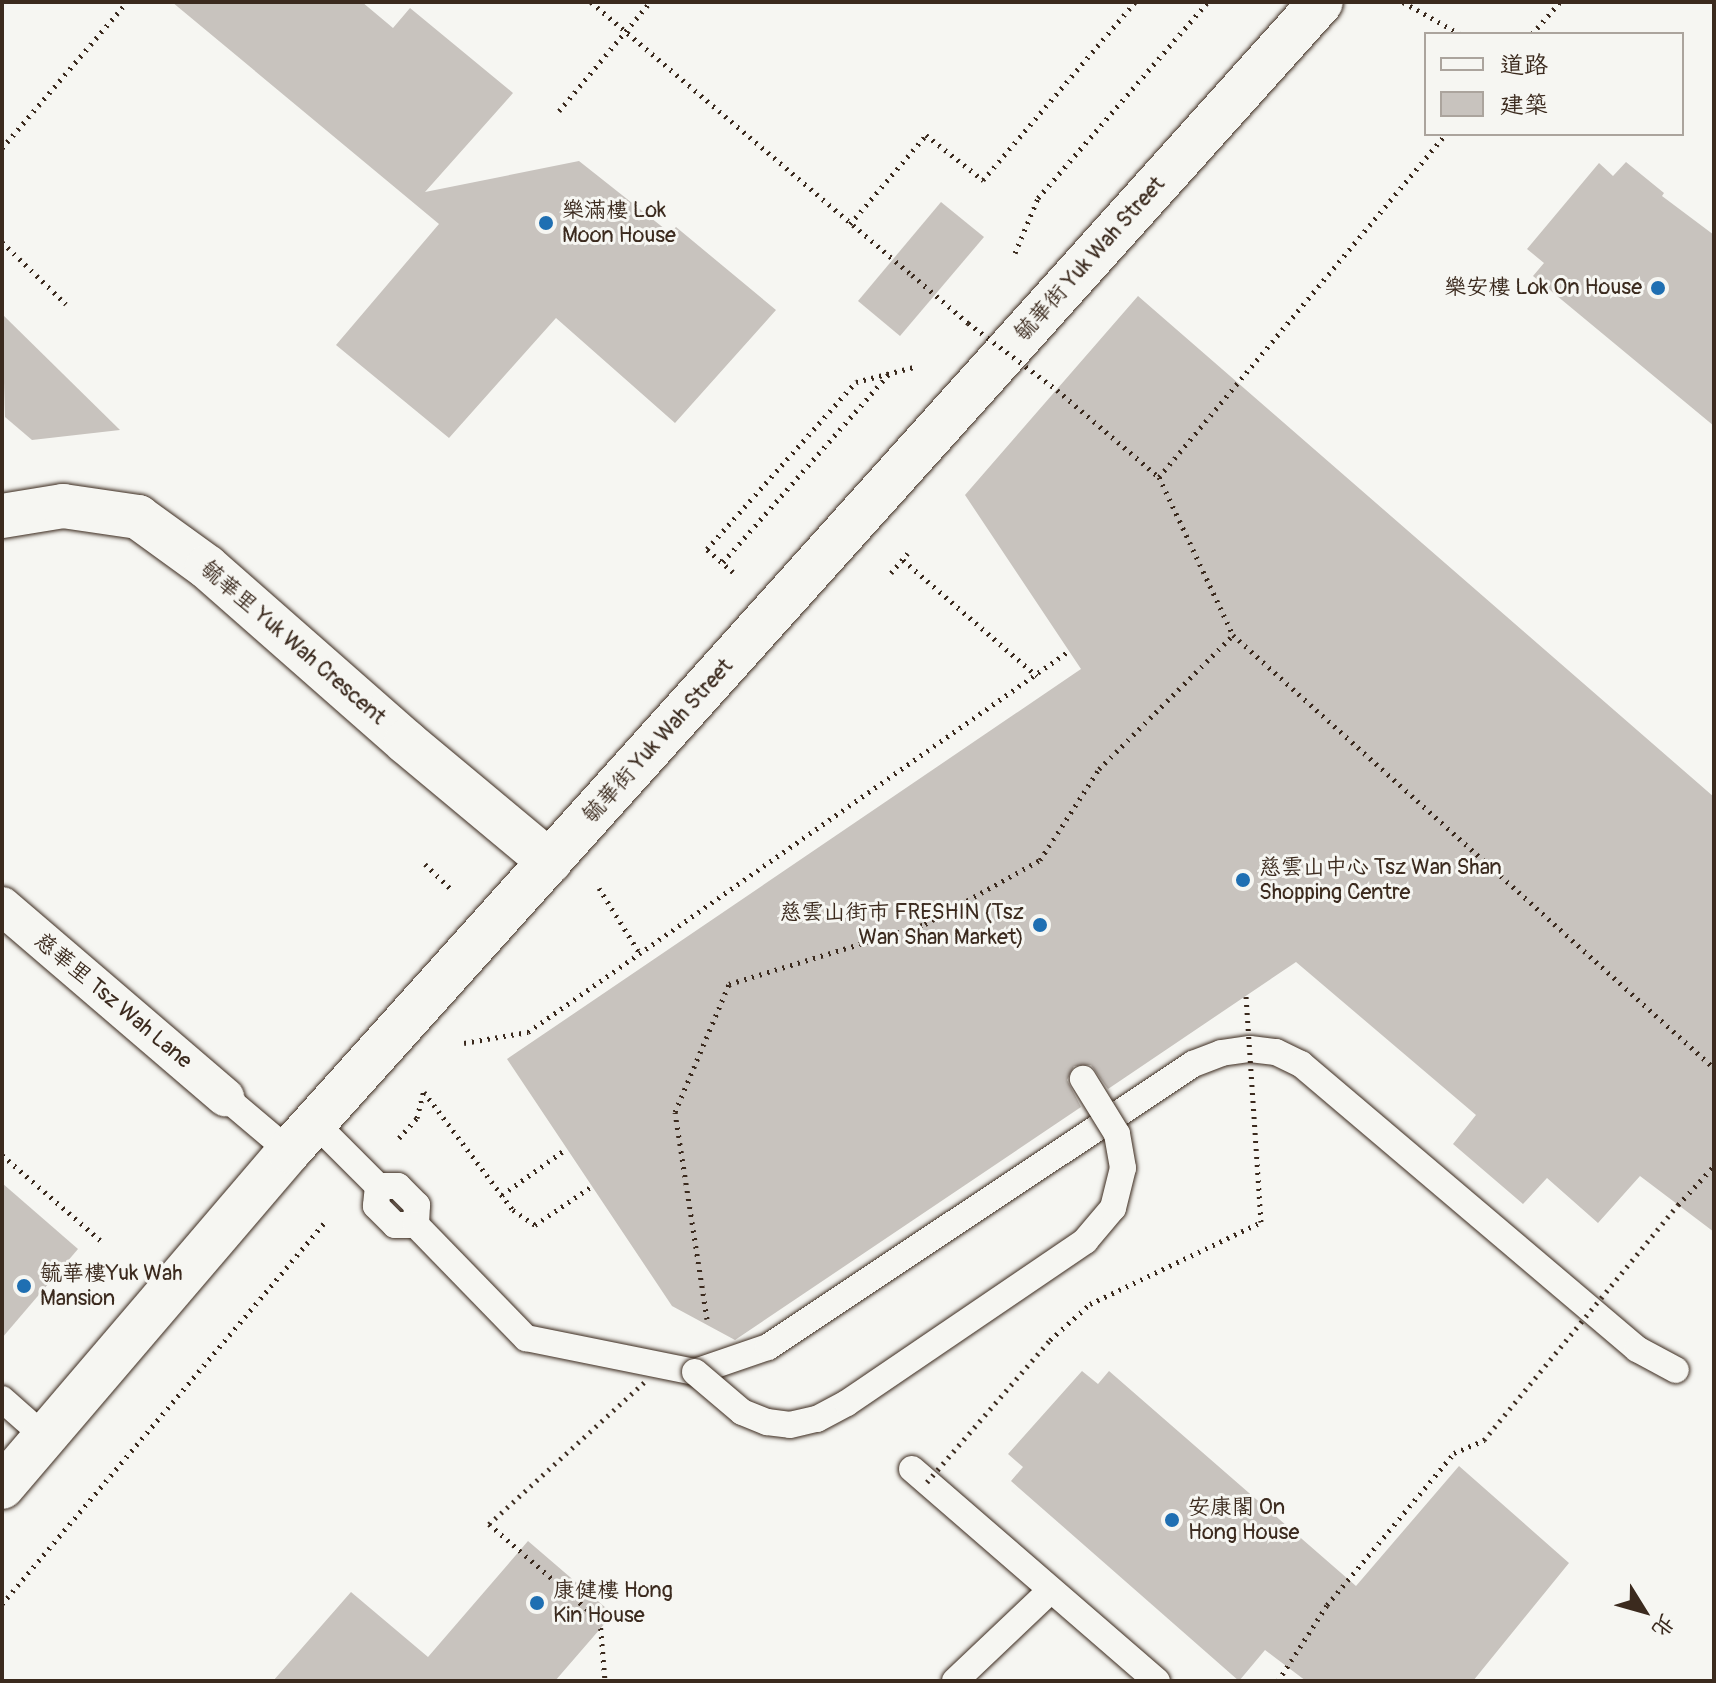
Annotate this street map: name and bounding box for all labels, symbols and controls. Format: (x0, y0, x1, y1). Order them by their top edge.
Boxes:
legend (1424, 32, 1684, 136)
text: 道路 (1500, 51, 1548, 80)
text: 建築 (1500, 91, 1548, 120)
street label: 毓華街 Yuk Wah Street (1009, 172, 1171, 346)
place label: 樂滿樓 Lok Moon House (562, 197, 676, 248)
marker: 樂滿樓 Lok Moon House (537, 214, 555, 232)
place label: 樂安樓 Lok On House (1444, 275, 1642, 301)
marker: 樂安樓 Lok On House (1649, 279, 1667, 297)
street label: 毓華里 Yuk Wah Crescent (195, 556, 391, 730)
street label: 毓華街 Yuk Wah Street (577, 654, 739, 828)
place label: 慈雲山中心 Tsz Wan Shan Shopping Centre (1259, 854, 1502, 906)
marker: 慈雲山中心 Tsz Wan Shan Shopping Centre (1234, 871, 1252, 889)
place label: 慈雲山街市 FRESHIN (Tsz Wan Shan Market) (779, 899, 1024, 950)
marker: 慈雲山街市 FRESHIN (Tsz Wan Shan Market) (1031, 916, 1049, 934)
street label: 慈華里 Tsz Wah Lane (29, 927, 197, 1075)
place label: 毓華樓Yuk Wah Mansion (40, 1260, 182, 1312)
marker: 毓華樓Yuk Wah Mansion (15, 1277, 33, 1295)
place label: 安康閣 On Hong House (1188, 1494, 1299, 1546)
marker: 安康閣 On Hong House (1163, 1511, 1181, 1529)
north arrow (1604, 1571, 1684, 1651)
place label: 康健樓 Hong Kin House (553, 1577, 673, 1628)
marker: 康健樓 Hong Kin House (528, 1594, 546, 1612)
text: 北 (1645, 1608, 1681, 1643)

